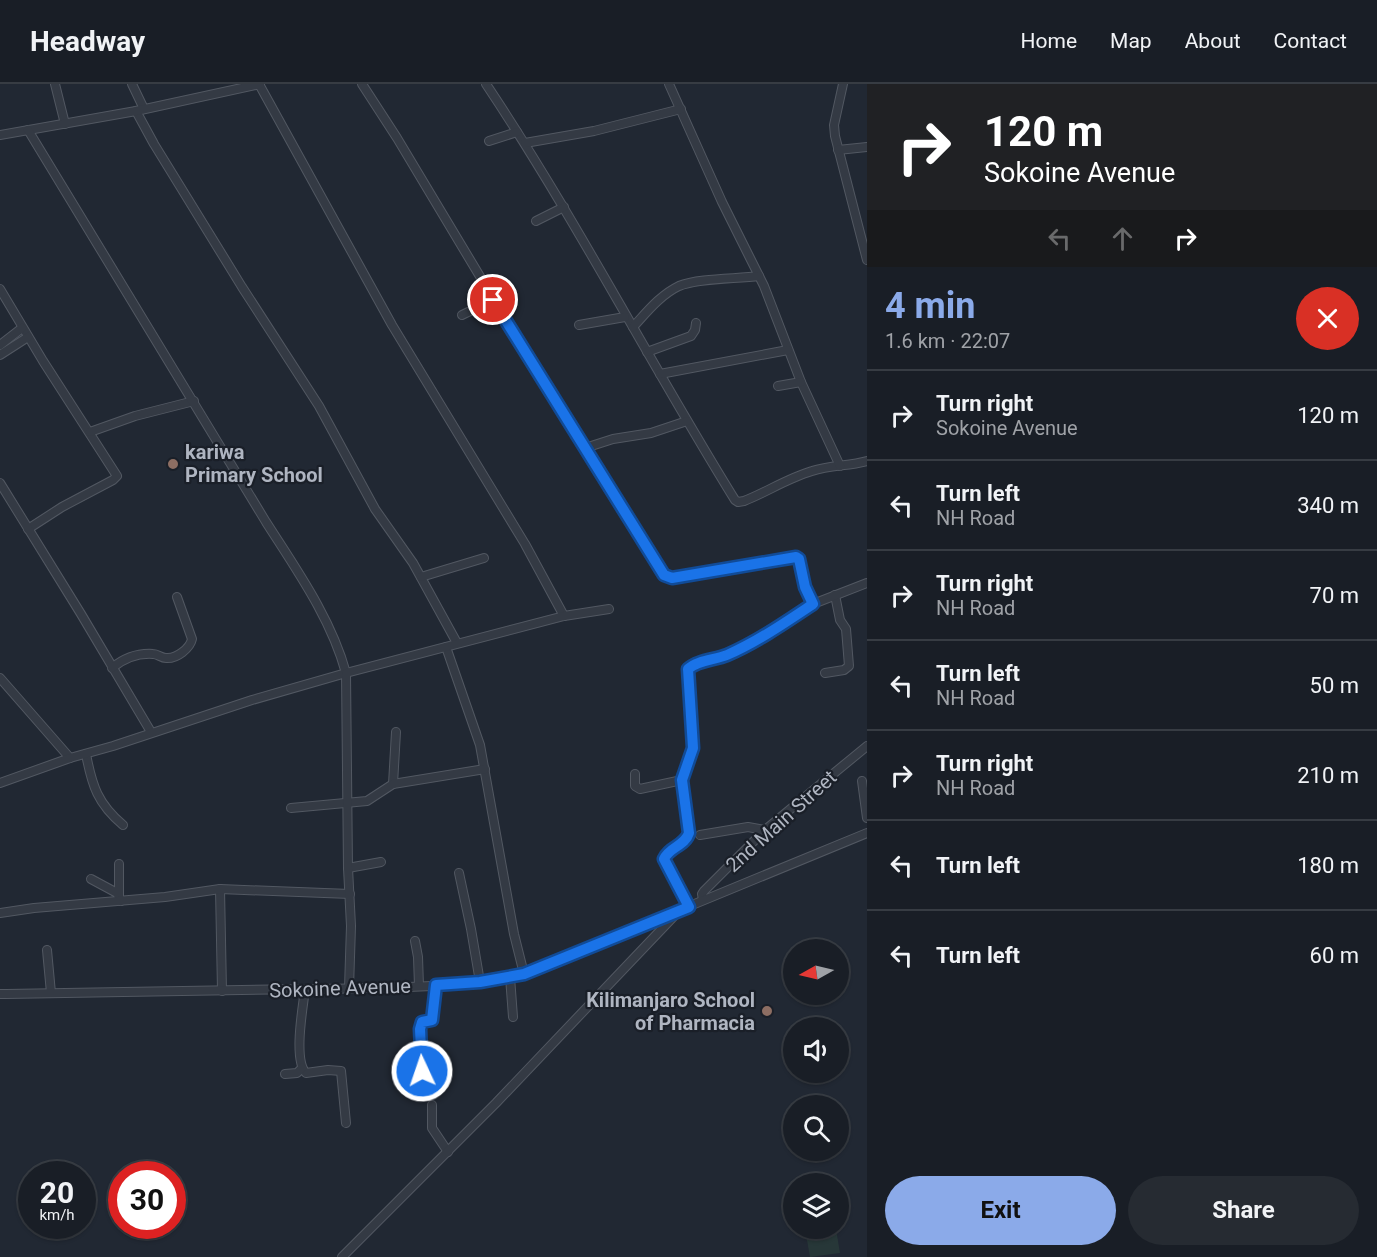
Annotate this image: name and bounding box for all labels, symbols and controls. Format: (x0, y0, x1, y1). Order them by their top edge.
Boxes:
text: Headway (30, 25, 145, 58)
text: Home (1021, 29, 1077, 53)
text: Map (1110, 29, 1152, 53)
text: About (1185, 29, 1241, 53)
text: Contact (1274, 29, 1347, 53)
text: 120 m (984, 107, 1103, 156)
icon: right (885, 108, 963, 186)
text: Sokoine Avenue (984, 157, 1175, 189)
icon: left (1043, 222, 1076, 255)
icon: ahead (1106, 222, 1139, 255)
icon: right (1169, 222, 1202, 255)
pin (467, 274, 518, 325)
icon: arrive (476, 283, 509, 316)
text: 4 min (885, 285, 976, 327)
button: close (1296, 287, 1359, 350)
text: 1.6 km · 22:07 (885, 329, 1010, 353)
text: Turn right (936, 391, 1033, 416)
icon: right (885, 399, 918, 432)
text: 120 m (1297, 403, 1359, 428)
text: Sokoine Avenue (936, 416, 1078, 440)
place label: kariwa Primary School (185, 440, 323, 487)
marker: kariwa Primary School (166, 457, 180, 471)
text: Turn left (936, 481, 1020, 506)
icon: left (885, 489, 918, 522)
text: 340 m (1297, 493, 1359, 518)
text: NH Road (936, 506, 1015, 530)
text: Turn right (936, 571, 1033, 596)
icon: right (885, 579, 918, 612)
text: 70 m (1310, 583, 1359, 608)
text: NH Road (936, 596, 1015, 620)
text: Turn left (936, 661, 1020, 686)
icon: left (885, 669, 918, 702)
text: 50 m (1310, 673, 1359, 698)
text: NH Road (936, 686, 1015, 710)
text: Turn right (936, 751, 1033, 776)
icon: right (885, 759, 918, 792)
text: 210 m (1297, 763, 1359, 788)
street label: 2nd Main Street (721, 765, 841, 877)
text: NH Road (936, 776, 1015, 800)
icon: left (885, 849, 918, 882)
text: Turn left (936, 853, 1020, 878)
text: 180 m (1297, 853, 1359, 878)
north arrow (783, 939, 849, 1005)
map controls (783, 939, 849, 1239)
icon: left (885, 939, 918, 972)
text: Turn left (936, 943, 1020, 968)
text: 60 m (1310, 943, 1359, 968)
street label: Sokoine Avenue (269, 974, 411, 1002)
place label: Kilimanjaro School of Pharmacia (586, 988, 755, 1035)
marker: Kilimanjaro School of Pharmacia (760, 1004, 774, 1018)
button: sound (783, 1017, 849, 1083)
position arrow (390, 1039, 454, 1103)
button: search (783, 1095, 849, 1161)
speed limit sign: 30 (108, 1161, 186, 1239)
button: layers (783, 1173, 849, 1239)
text: 20 (40, 1175, 74, 1210)
button: Exit (885, 1176, 1116, 1245)
button: Share (1128, 1176, 1359, 1245)
text: km/h (39, 1206, 75, 1224)

